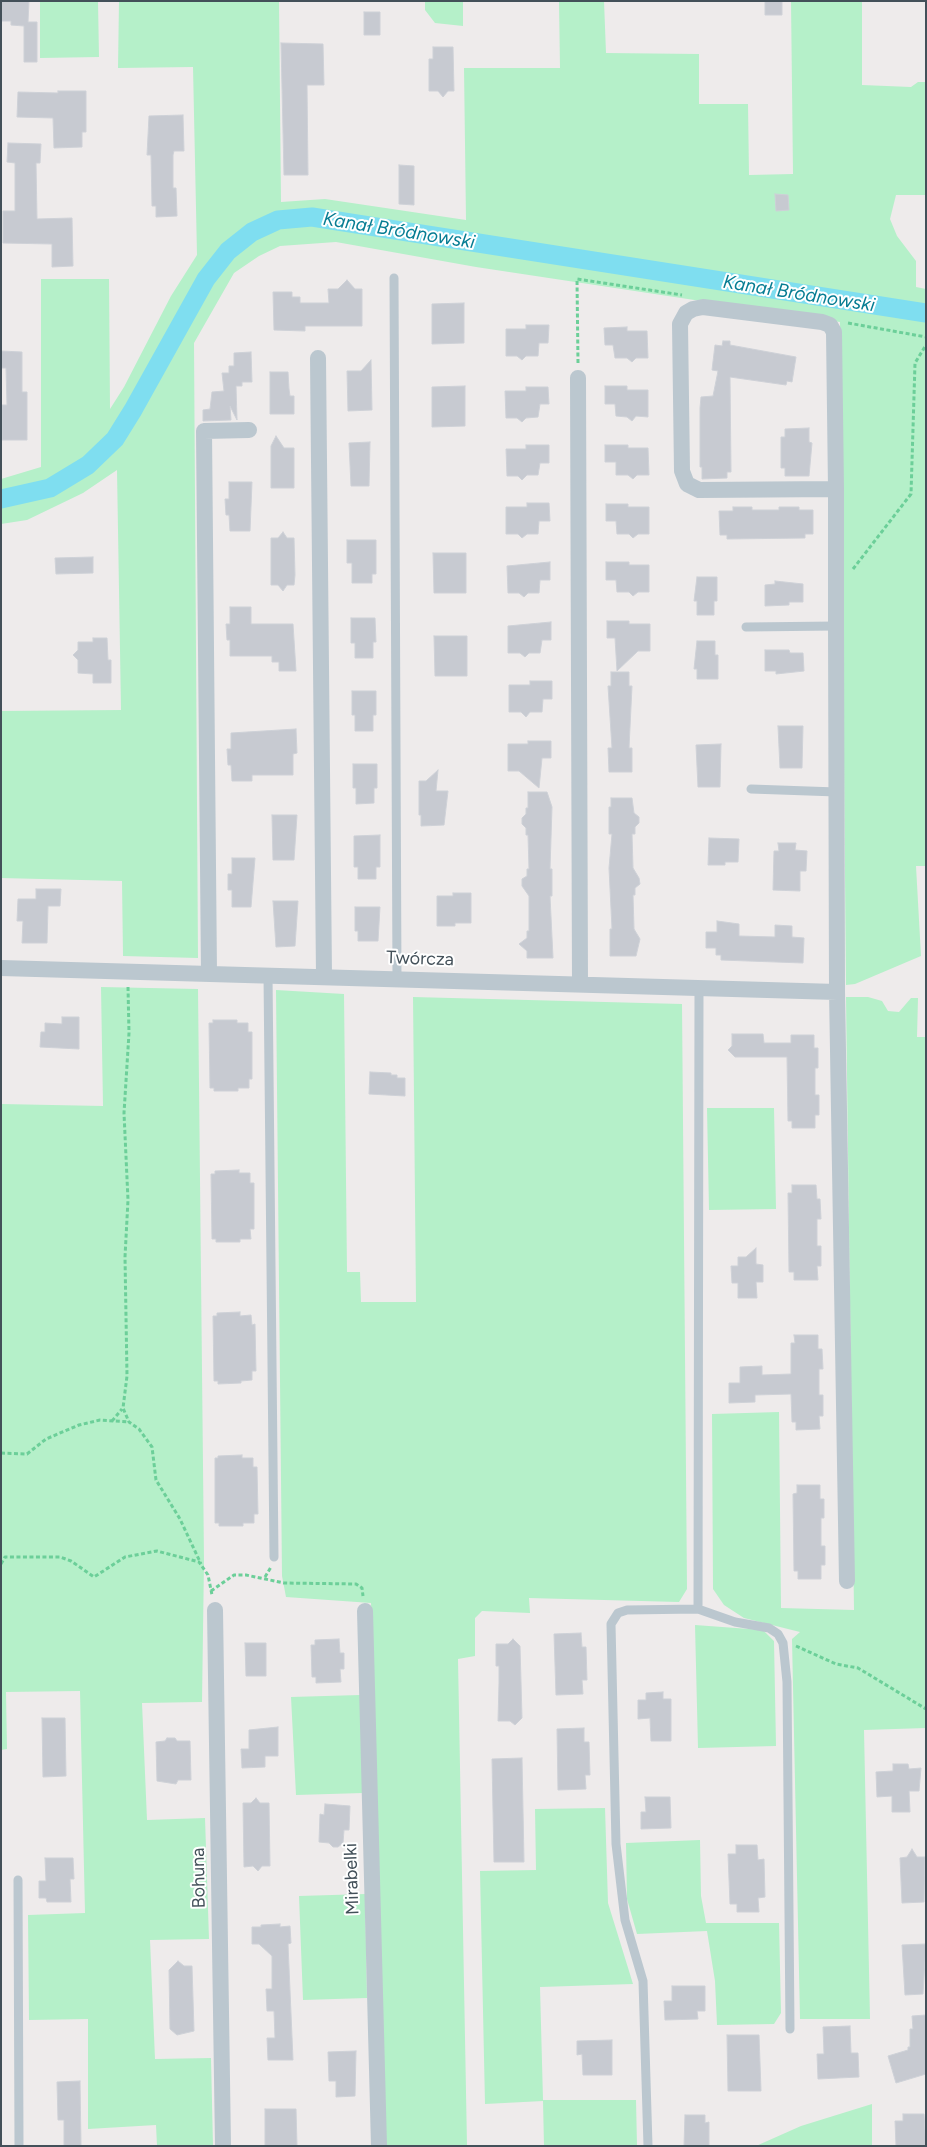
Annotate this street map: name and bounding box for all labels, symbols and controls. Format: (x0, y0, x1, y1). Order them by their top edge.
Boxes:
water label: Kanał Bródnowski (321, 208, 477, 254)
water label: Kanał Bródnowski (721, 271, 877, 317)
street label: Twórcza (386, 947, 454, 971)
street label: Mirabelki (340, 1843, 364, 1915)
street label: Bohuna (188, 1847, 210, 1909)

